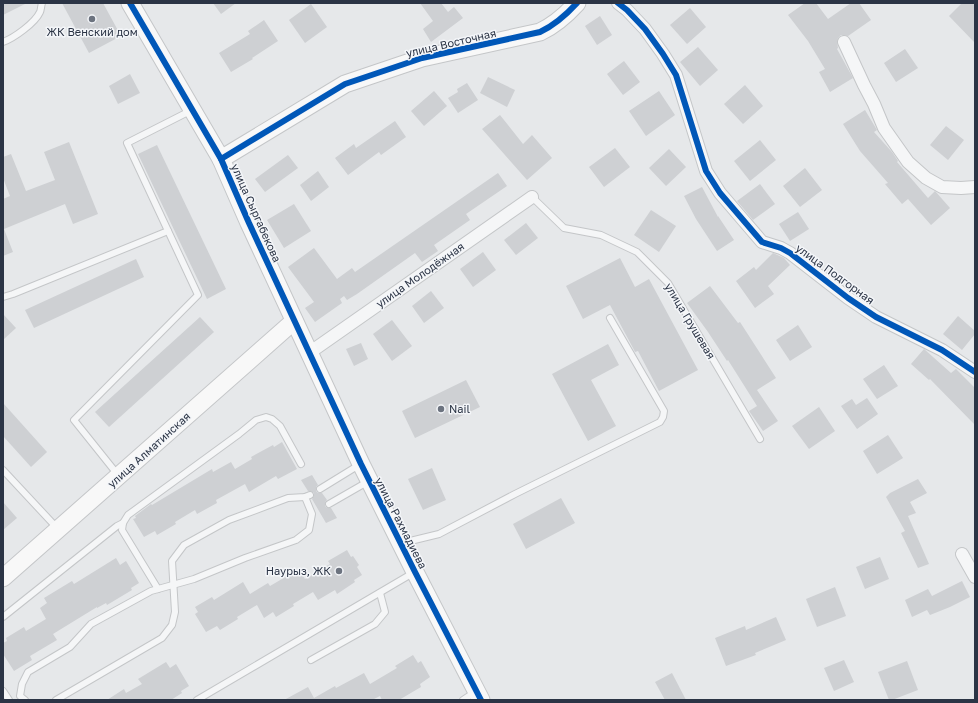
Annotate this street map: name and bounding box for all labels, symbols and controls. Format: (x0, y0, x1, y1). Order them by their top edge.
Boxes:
marker: ЖК Венский дом (87, 14, 97, 24)
place label: ЖК Венский дом (46, 25, 138, 38)
street label: улица Восточная (405, 26, 497, 59)
street label: улица Сыргабекова (229, 162, 284, 264)
street label: улица Молодёжная (373, 239, 466, 310)
street label: улица Подгорная (793, 241, 877, 306)
street label: улица Грушевая (663, 280, 718, 361)
place label: Nail (449, 402, 471, 415)
marker: Nail (436, 404, 446, 414)
street label: улица Алматинская (105, 409, 193, 490)
street label: улица Рахмадиева (373, 475, 430, 571)
place label: Наурыз, ЖК (266, 564, 331, 577)
marker: Наурыз, ЖК (334, 566, 344, 576)

